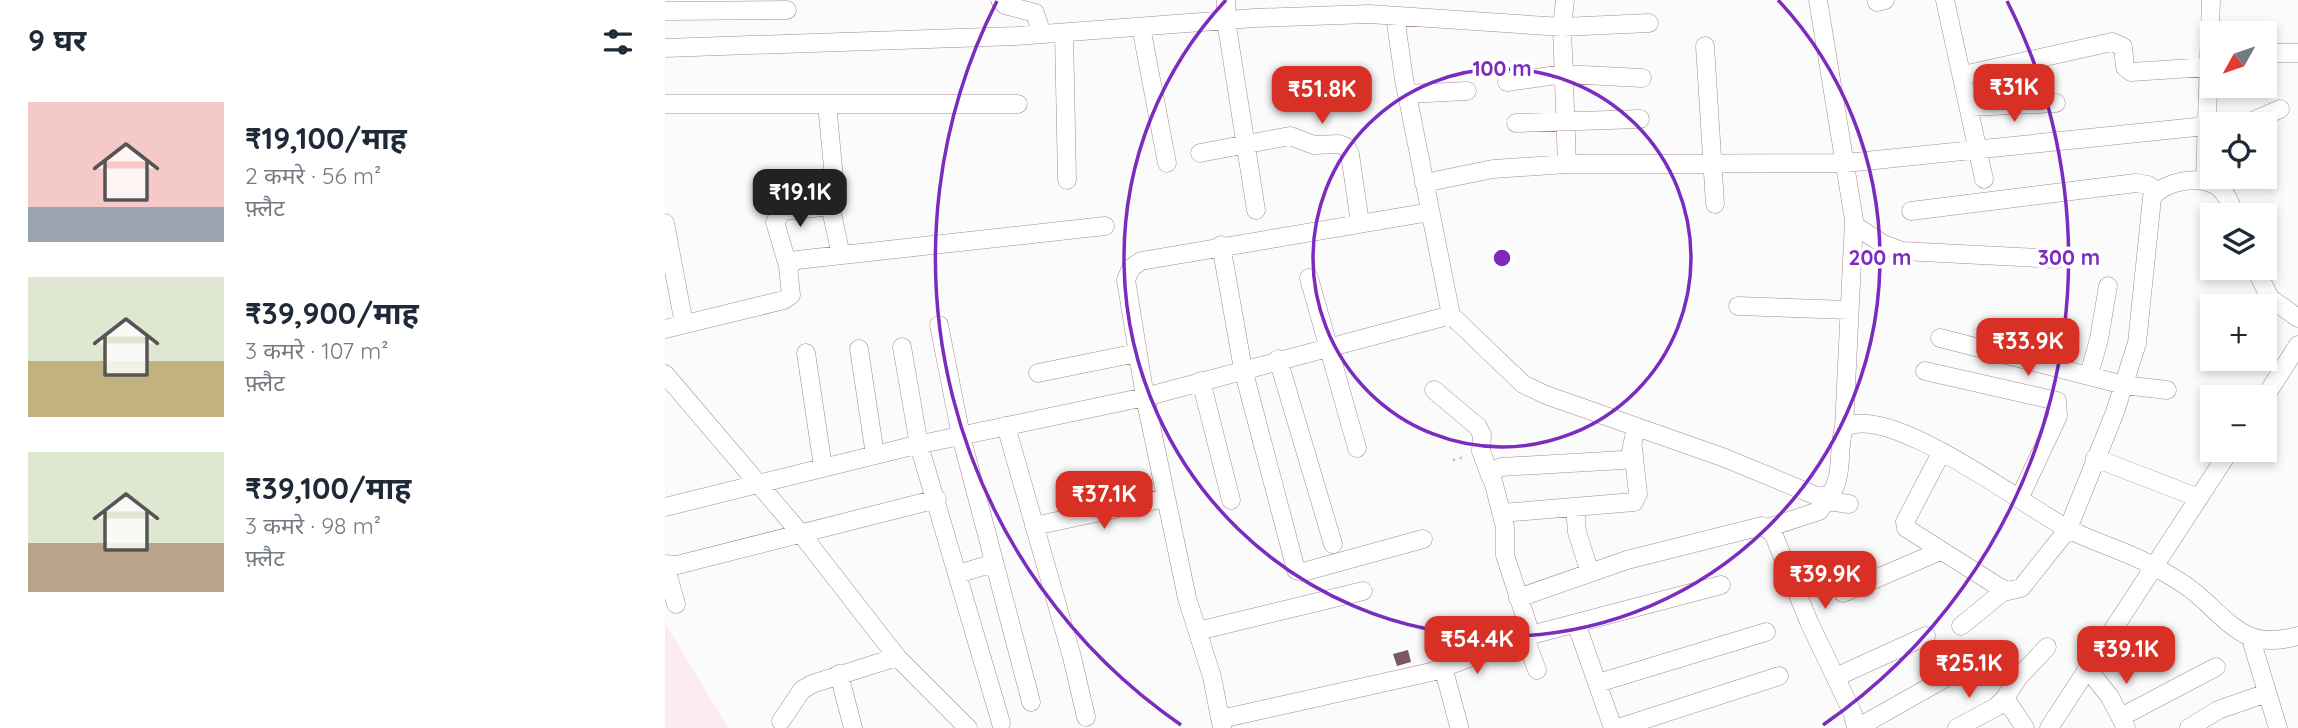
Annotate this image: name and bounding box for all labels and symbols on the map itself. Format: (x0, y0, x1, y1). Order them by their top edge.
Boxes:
north arrow (2200, 21, 2277, 98)
text: 100 m (1472, 55, 1532, 81)
pin: ₹31K (1973, 64, 2055, 124)
pin: ₹51.8K (1265, 66, 1379, 126)
pin: ₹19.1K (743, 170, 857, 229)
text: 200 m (1849, 244, 1911, 270)
text: 300 m (2038, 244, 2100, 270)
centre of rings (1490, 246, 1514, 270)
pin: ₹33.9K (1971, 318, 2085, 378)
pin: ₹37.1K (1047, 472, 1161, 531)
pin: ₹39.9K (1768, 552, 1882, 611)
pin: ₹54.4K (1420, 616, 1534, 676)
pin: ₹39.1K (2069, 626, 2183, 686)
pin: ₹25.1K (1912, 640, 2026, 700)

